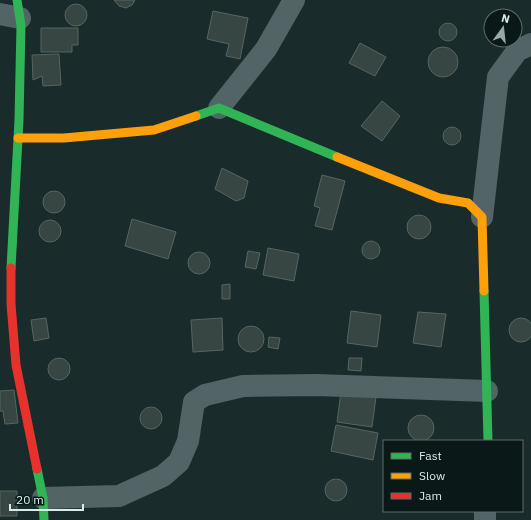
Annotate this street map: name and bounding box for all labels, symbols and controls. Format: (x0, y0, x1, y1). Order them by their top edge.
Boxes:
north arrow (483, 8, 523, 48)
text: N (500, 11, 511, 26)
legend (383, 440, 523, 512)
text: Fast (419, 448, 442, 463)
text: Slow (419, 468, 445, 483)
scale bar (10, 486, 83, 512)
text: Jam (419, 488, 442, 503)
text: 20 m (16, 492, 44, 507)

